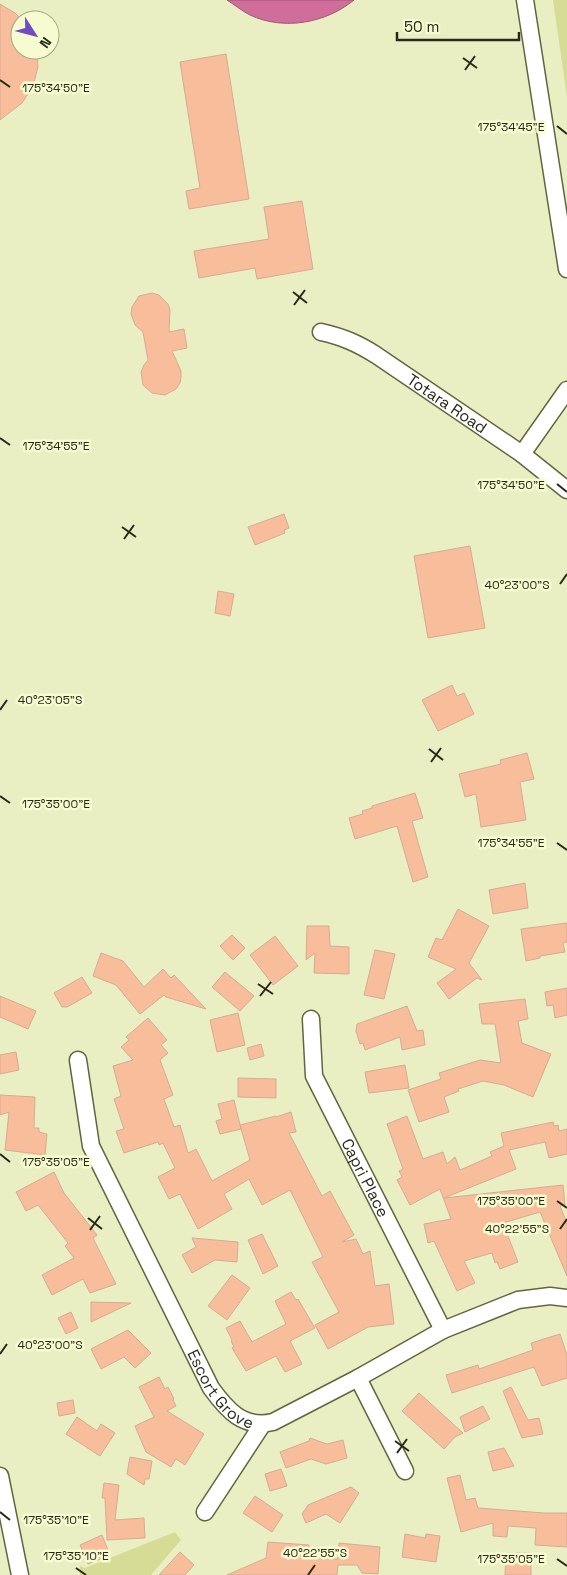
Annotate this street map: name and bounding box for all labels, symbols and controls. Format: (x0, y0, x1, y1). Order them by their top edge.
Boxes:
north arrow (10, 10, 60, 60)
scale bar (397, 10, 520, 42)
text: 50 m (404, 17, 439, 36)
text: N (35, 34, 56, 52)
text: 175°34'50"E (22, 80, 90, 96)
text: 175°34'45"E (478, 119, 545, 135)
street label: Totara Road (403, 369, 491, 438)
text: 175°34'55"E (22, 438, 90, 454)
text: 175°34'50"E (477, 477, 545, 493)
text: 40°23'00"S (484, 577, 550, 593)
text: 40°23'05"S (18, 692, 82, 708)
text: 175°35'00"E (22, 796, 90, 812)
text: 175°34'55"E (477, 835, 545, 851)
street label: Capri Place (337, 1135, 394, 1220)
text: 175°35'05"E (22, 1154, 90, 1170)
text: 175°35'00"E (477, 1193, 545, 1209)
text: 40°22'55"S (485, 1221, 549, 1237)
text: 40°23'00"S (17, 1337, 83, 1353)
street label: Escort Grove (183, 1346, 256, 1433)
text: 175°35'10"E (23, 1512, 89, 1528)
text: 40°22'55"S (283, 1545, 347, 1561)
text: 175°35'10"E (43, 1548, 109, 1564)
text: 175°35'05"E (477, 1551, 545, 1567)

